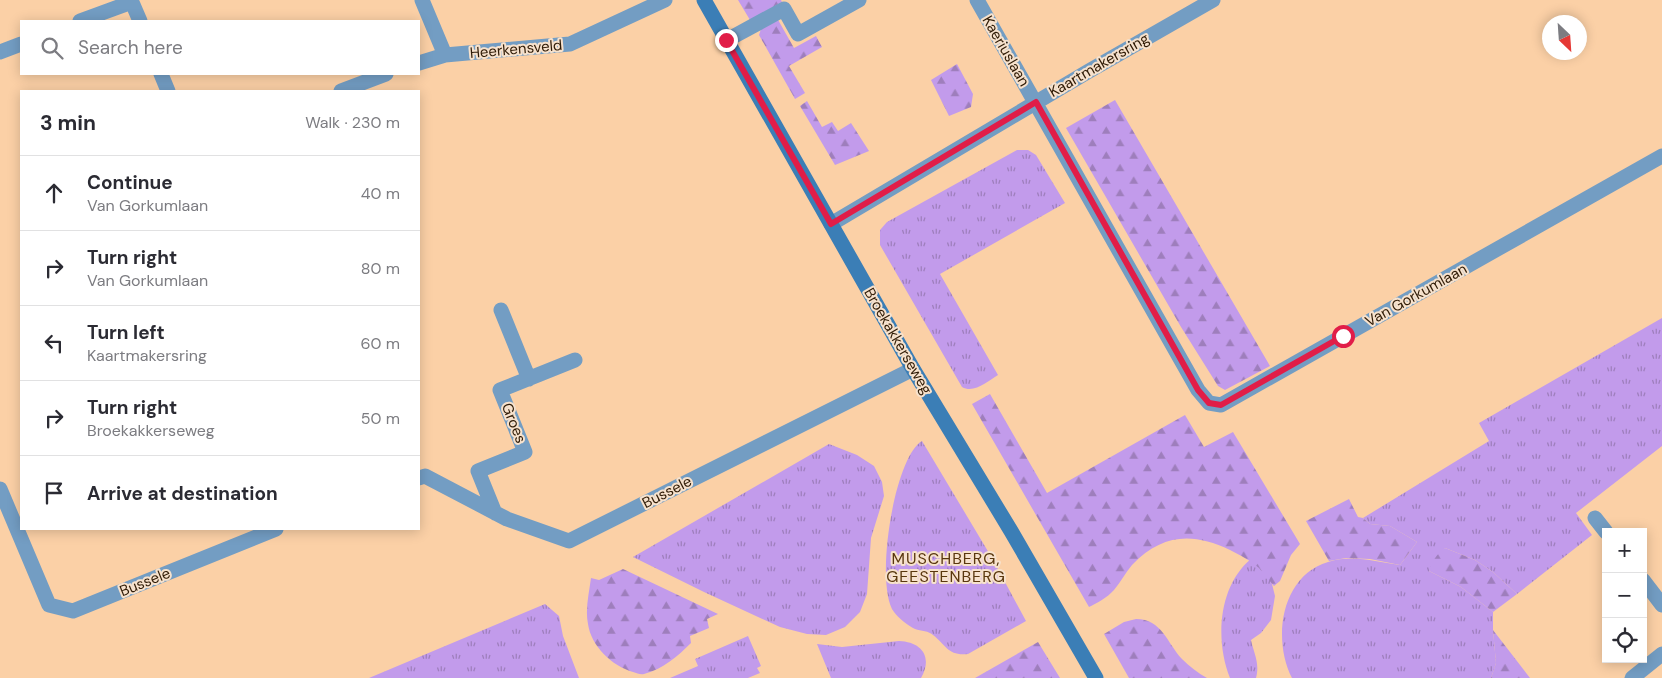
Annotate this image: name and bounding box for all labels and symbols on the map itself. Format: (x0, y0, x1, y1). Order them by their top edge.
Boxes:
street label: Kaeriuslaan (978, 12, 1034, 90)
north arrow (1542, 15, 1587, 60)
street label: Kaartmakersring (1045, 28, 1153, 102)
route end (715, 29, 738, 52)
street label: Heerkensveld (469, 35, 563, 63)
street label: Van Gorkumlaan (1361, 259, 1471, 331)
street label: Broekakkerseweg (859, 284, 937, 398)
route start (1332, 325, 1355, 348)
street label: Groes (497, 400, 531, 446)
street label: Bussele (639, 471, 695, 513)
district label: MUSCHBERG, GEESTENBERG (886, 548, 1006, 587)
street label: Bussele (117, 563, 173, 601)

